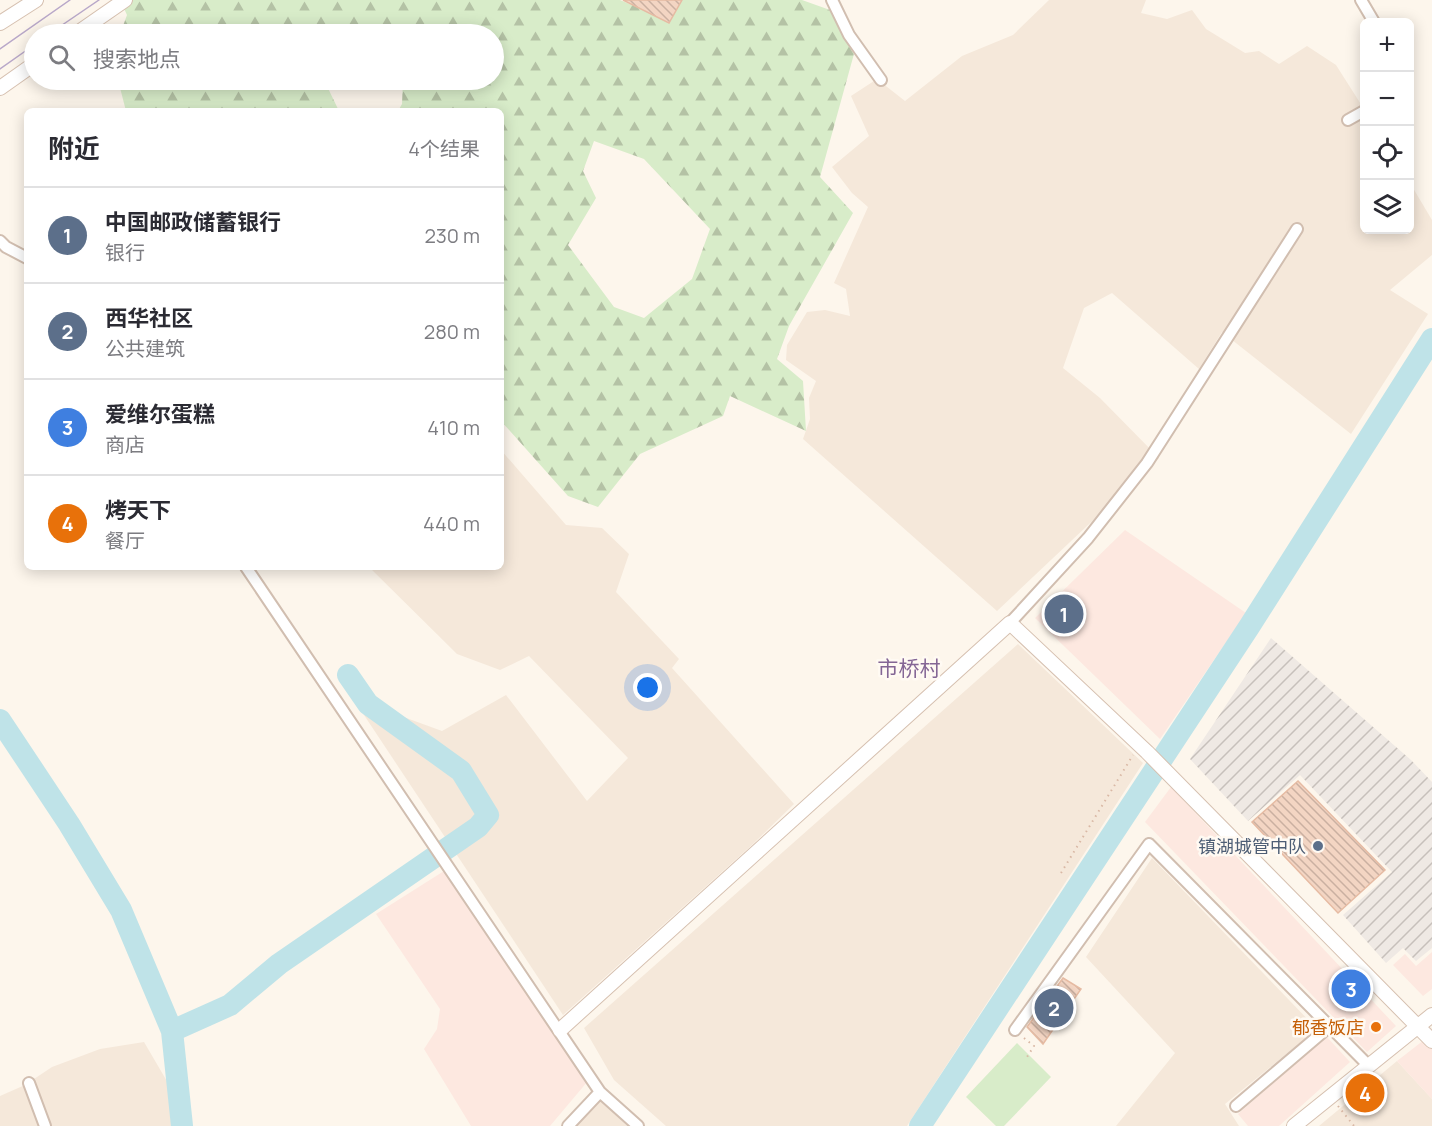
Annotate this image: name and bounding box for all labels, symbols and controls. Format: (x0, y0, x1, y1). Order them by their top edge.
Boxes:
map controls (1360, 18, 1414, 234)
button: + (1360, 18, 1414, 72)
search box (24, 24, 504, 90)
icon: search (45, 41, 78, 74)
text: 搜索地点 (93, 44, 181, 74)
button: − (1360, 72, 1414, 126)
button: locate (1360, 126, 1414, 180)
text: 附近 (48, 130, 100, 166)
text: 4个结果 (408, 135, 480, 162)
button: layers (1360, 180, 1414, 234)
text: 中国邮政储蓄银行 (105, 207, 281, 237)
text: 1 (63, 222, 72, 249)
text: 230 m (424, 222, 480, 249)
text: 银行 (105, 239, 145, 266)
text: 西华社区 (105, 303, 193, 333)
text: 2 (62, 318, 73, 345)
text: 280 m (424, 318, 480, 345)
text: 公共建筑 (105, 335, 185, 362)
text: 爱维尔蛋糕 (105, 399, 215, 429)
text: 3 (62, 414, 73, 441)
text: 410 m (427, 414, 480, 441)
text: 商店 (105, 431, 145, 458)
text: 烤天下 (105, 495, 171, 525)
text: 4 (61, 510, 74, 537)
text: 440 m (423, 510, 480, 537)
text: 餐厅 (105, 527, 145, 554)
pin: 1 (1044, 592, 1084, 636)
district label: 市桥村 (878, 654, 941, 682)
your location (633, 673, 662, 702)
place label: 镇湖城管中队 (1198, 834, 1306, 858)
marker: 镇湖城管中队 (1311, 839, 1325, 853)
pin: 3 (1332, 966, 1370, 1012)
pin: 2 (1034, 986, 1074, 1030)
place label: 郁香饭店 (1292, 1015, 1364, 1039)
marker: 郁香饭店 (1369, 1020, 1383, 1034)
pin: 4 (1346, 1070, 1384, 1116)

